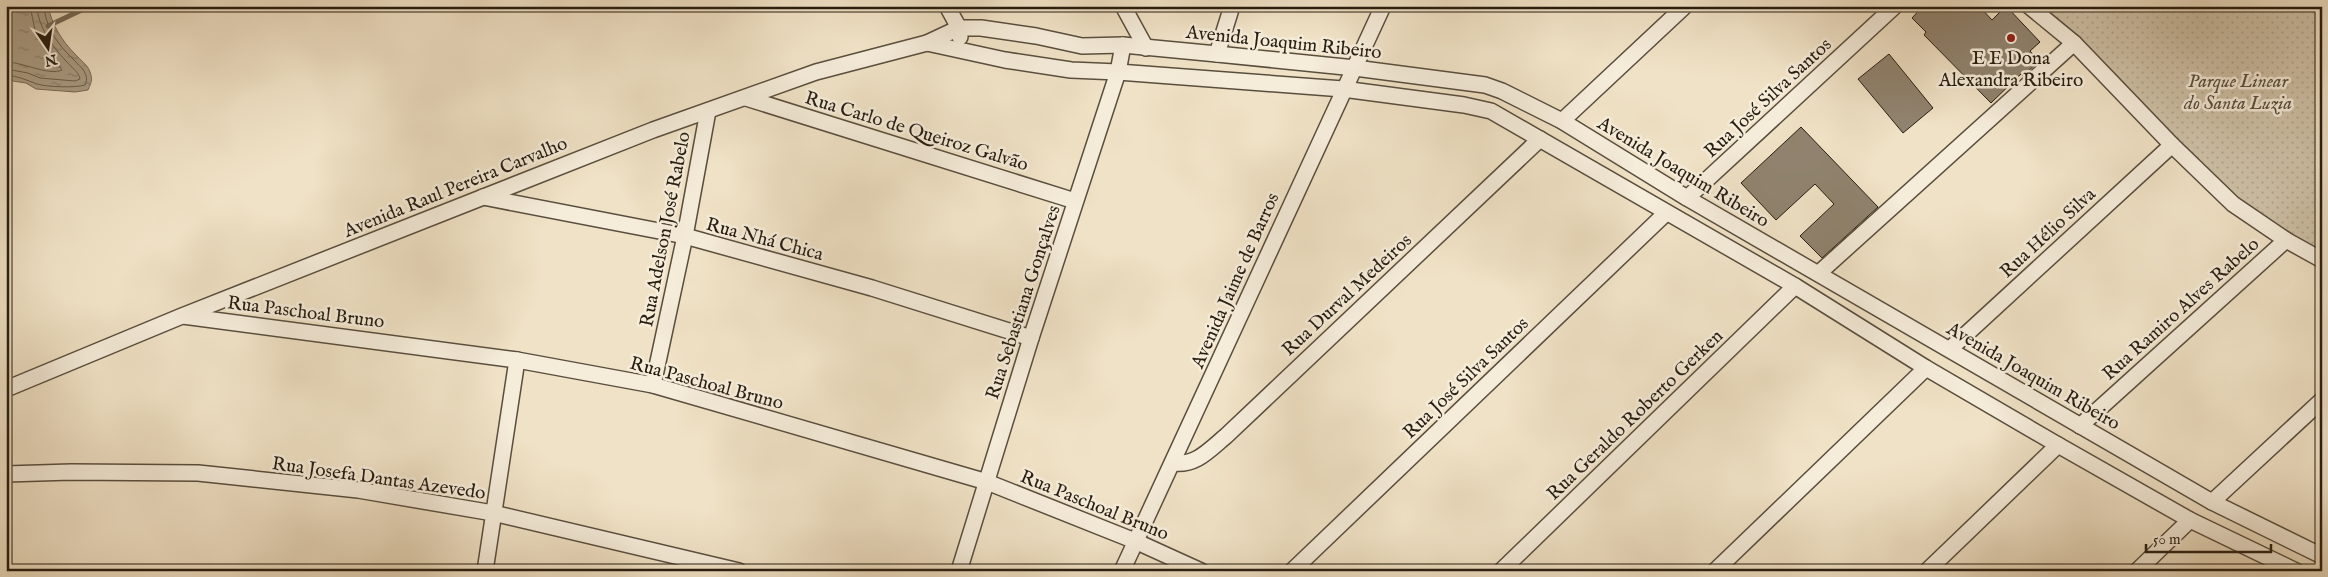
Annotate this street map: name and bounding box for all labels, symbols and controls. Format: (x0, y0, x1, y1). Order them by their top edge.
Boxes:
street label: Avenida Joaquim Ribeiro (1184, 21, 1383, 65)
north arrow (22, 22, 72, 72)
marker: E E Dona Alexandra Ribeiro (2005, 32, 2017, 44)
street label: Rua José Silva Santos (1700, 33, 1837, 164)
place label: E E Dona Alexandra Ribeiro (1938, 47, 2083, 93)
text: N (43, 49, 60, 70)
park label: Parque Linear do Santa Luzia (2183, 70, 2292, 116)
street label: Rua Carlo de Queiroz Galvão (802, 86, 1031, 177)
street label: Avenida Joaquim Ribeiro (1592, 111, 1773, 234)
street label: Rua Adelson José Rabelo (635, 130, 697, 329)
street label: Avenida Raul Pereira Carvalho (339, 132, 571, 244)
street label: Rua Hélio Silva (1995, 182, 2102, 284)
street label: Avenida Jaime de Barros (1186, 189, 1285, 373)
street label: Rua Sebastiana Gonçalves (981, 202, 1067, 403)
street label: Rua Nhá Chica (703, 213, 827, 267)
street label: Rua Durval Medeiros (1277, 229, 1417, 362)
street label: Rua Ramiro Alves Rabelo (2098, 233, 2265, 386)
street label: Rua Paschoal Bruno (226, 291, 386, 335)
street label: Rua José Silva Santos (1399, 312, 1534, 445)
street label: Avenida Joaquim Ribeiro (1941, 317, 2124, 436)
street label: Rua Geraldo Roberto Gerken (1542, 325, 1729, 506)
street label: Rua Paschoal Bruno (627, 352, 786, 416)
street label: Rua Josefa Dantas Azevedo (270, 452, 487, 506)
street label: Rua Paschoal Bruno (1016, 465, 1172, 547)
scale bar (2146, 522, 2270, 554)
text: 50 m (2153, 530, 2181, 549)

